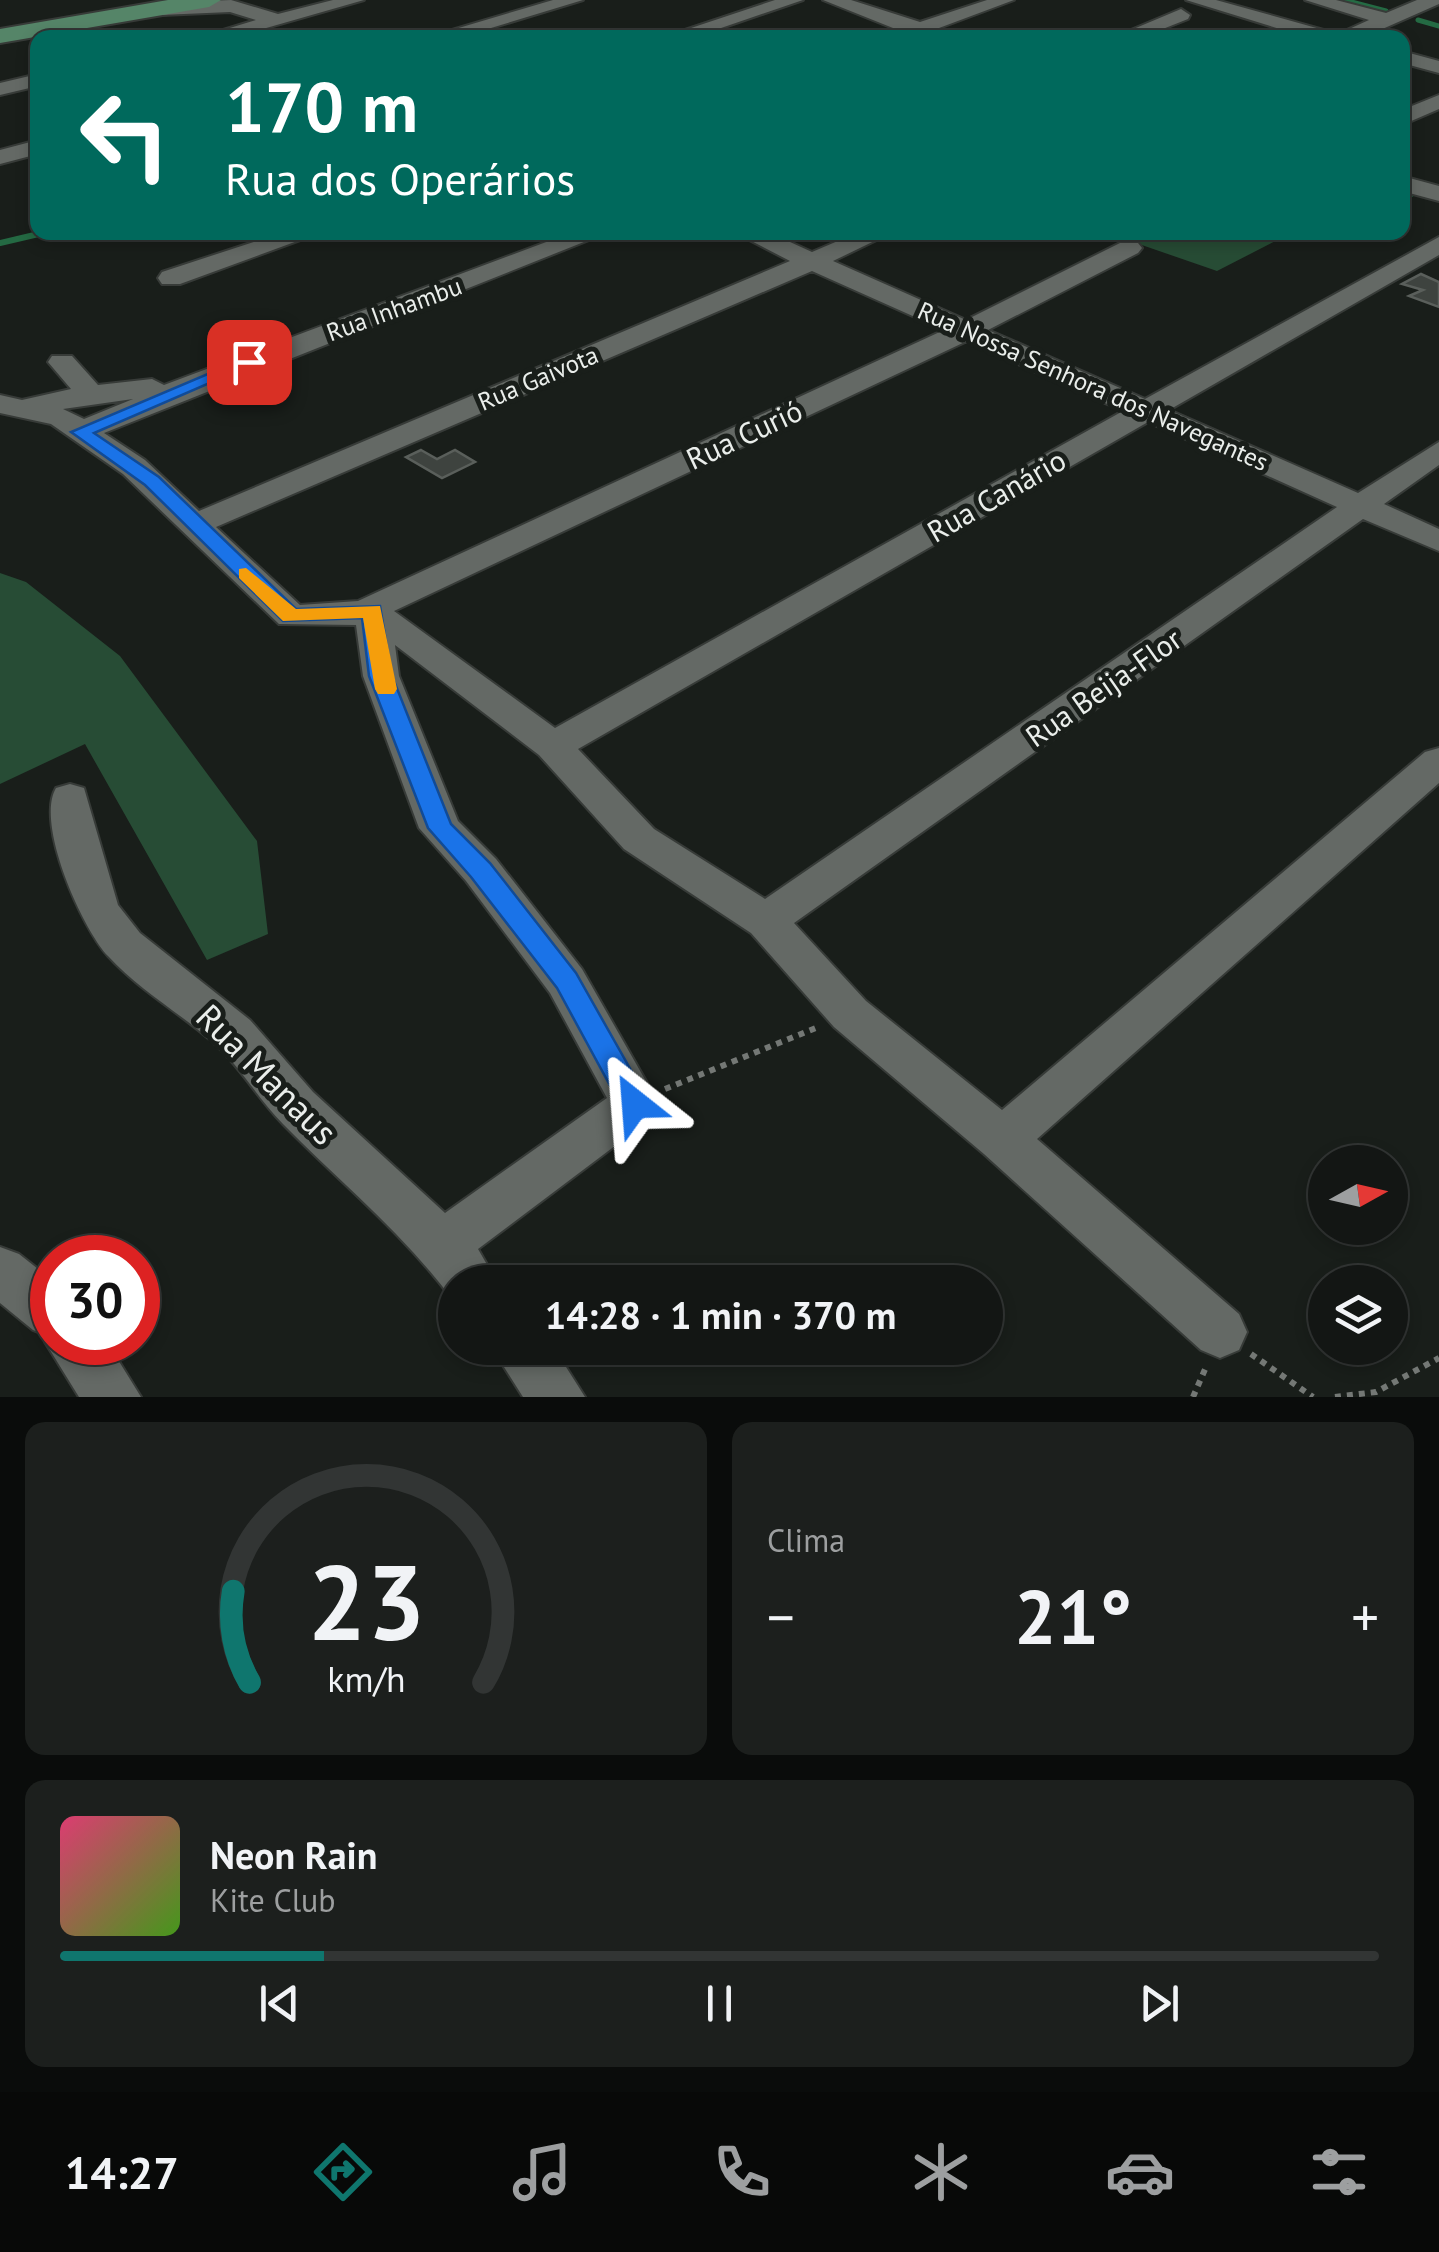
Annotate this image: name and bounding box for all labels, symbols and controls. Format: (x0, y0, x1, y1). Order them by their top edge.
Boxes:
text: 170 m (225, 61, 418, 151)
icon: left (60, 70, 190, 200)
text: Rua dos Operários (225, 149, 575, 207)
street label: Rua Inhambu (322, 270, 466, 348)
street label: Rua Nossa Senhora dos Navegantes (913, 294, 1273, 478)
pin (207, 320, 292, 405)
icon: arrive (222, 335, 277, 390)
street label: Rua Gaivota (473, 338, 603, 418)
street label: Rua Curió (680, 390, 808, 478)
street label: Rua Canário (920, 440, 1072, 550)
street label: Rua Beija-Flor (1017, 619, 1189, 755)
street label: Rua Manaus (187, 994, 347, 1154)
position arrow (583, 1052, 687, 1156)
north arrow (1308, 1145, 1408, 1245)
map controls (1308, 1145, 1408, 1365)
speed limit sign: 30 (30, 1235, 160, 1365)
button: layers (1308, 1265, 1408, 1365)
text: 14:28 · 1 min · 370 m (545, 1290, 896, 1339)
text: Clima (767, 1519, 845, 1561)
text: 23 (307, 1534, 425, 1669)
text: 21° (1014, 1568, 1132, 1665)
text: − (767, 1581, 795, 1652)
text: + (1351, 1581, 1379, 1652)
text: km/h (327, 1656, 405, 1702)
text: Neon Rain (210, 1830, 377, 1879)
text: Kite Club (210, 1879, 336, 1921)
icon: previous (252, 1976, 307, 2031)
icon: pause (692, 1976, 747, 2031)
icon: next (1132, 1976, 1187, 2031)
icon: directions (308, 2137, 378, 2207)
icon: music (507, 2137, 577, 2207)
icon: phone (707, 2137, 777, 2207)
icon: climate (906, 2137, 976, 2207)
icon: car (1105, 2137, 1175, 2207)
icon: filters (1304, 2137, 1374, 2207)
text: 14:27 (65, 2143, 179, 2201)

